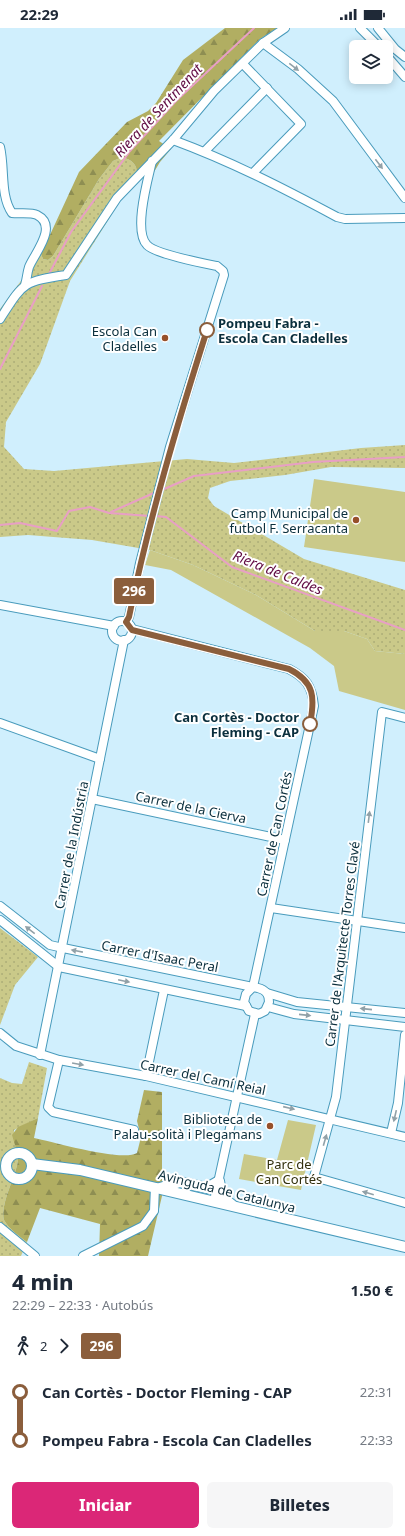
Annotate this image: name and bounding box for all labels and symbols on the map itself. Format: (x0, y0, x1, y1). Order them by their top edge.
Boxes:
water label: Riera de Sentmenat (110, 58, 207, 161)
one-way arrow (289, 62, 300, 71)
one-way arrow (375, 158, 384, 169)
place label: Pompeu Fabra - Escola Can Cladelles (218, 314, 348, 347)
place label: Escola Can Cladelles (92, 322, 157, 355)
marker: Pompeu Fabra - Escola Can Cladelles (199, 322, 215, 338)
marker: Escola Can Cladelles (160, 333, 170, 343)
place label: Camp Municipal de futbol F. Serracanta (230, 504, 348, 537)
marker: Camp Municipal de futbol F. Serracanta (351, 515, 361, 525)
water label: Riera de Caldes (230, 545, 326, 599)
line badge: 296 (111, 578, 157, 604)
place label: Can Cortès - Doctor Fleming - CAP (174, 708, 299, 741)
marker: Can Cortès - Doctor Fleming - CAP (302, 716, 318, 732)
street label: Carrer de Can Cortés (252, 770, 296, 898)
street label: Carrer de la Indústria (50, 779, 92, 911)
street label: Carrer de la Cierva (134, 786, 248, 828)
one-way arrow (366, 811, 373, 823)
street label: Carrer de l'Arquitecte Torres Clavé (320, 840, 364, 1048)
one-way arrow (25, 925, 36, 934)
street label: Carrer d'Isaac Peral (100, 936, 220, 976)
one-way arrow (71, 948, 84, 954)
one-way arrow (118, 978, 130, 984)
one-way arrow (360, 1006, 372, 1012)
one-way arrow (299, 1012, 312, 1019)
street label: Carrer del Camí Reial (139, 1055, 267, 1099)
one-way arrow (72, 1061, 84, 1067)
one-way arrow (283, 1106, 295, 1112)
one-way arrow (391, 1109, 397, 1122)
place label: Biblioteca de Palau-solità i Plegamans (114, 1110, 262, 1143)
marker: Biblioteca de Palau-solità i Plegamans (265, 1121, 275, 1131)
one-way arrow (322, 1133, 328, 1145)
park label: Parc de Can Cortés (256, 1155, 322, 1188)
street label: Avinguda de Catalunya (157, 1165, 297, 1217)
one-way arrow (361, 1189, 374, 1195)

